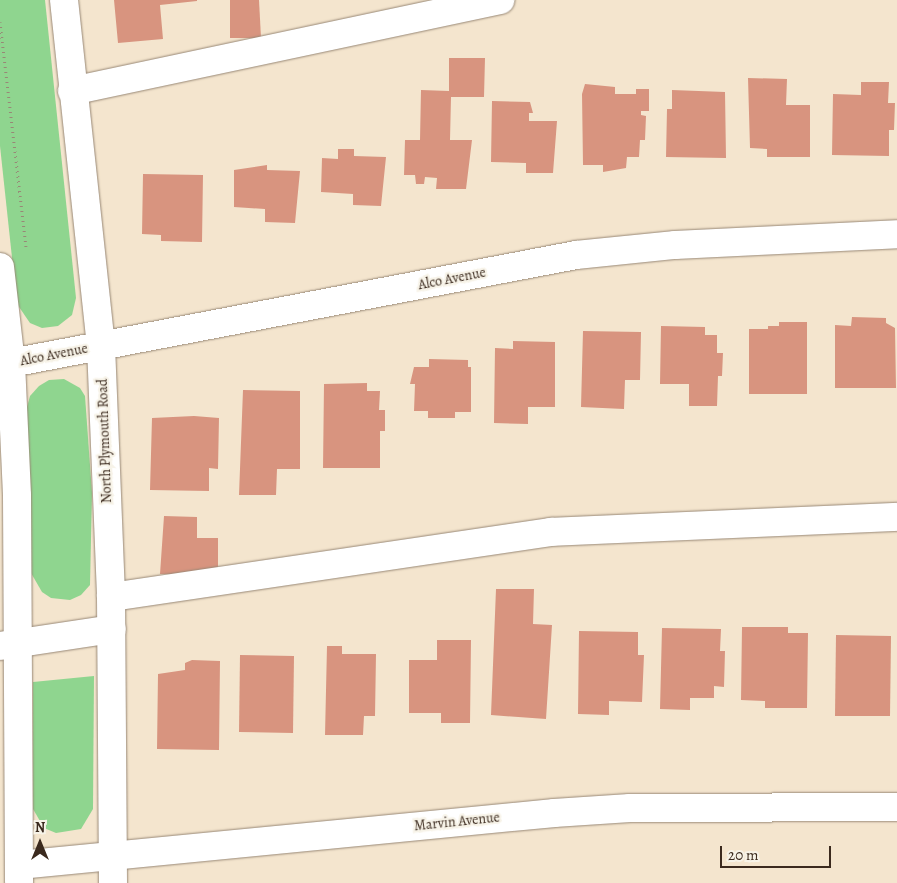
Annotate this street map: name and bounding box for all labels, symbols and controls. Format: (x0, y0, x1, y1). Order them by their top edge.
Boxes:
street label: Alco Avenue (417, 264, 487, 294)
street label: Alco Avenue (19, 340, 89, 370)
street label: North Plymouth Road (94, 378, 116, 504)
street label: Marvin Avenue (413, 809, 501, 835)
north arrow (15, 818, 65, 868)
text: N (35, 818, 45, 837)
scale bar (722, 836, 833, 868)
text: 20 m (728, 845, 759, 865)

